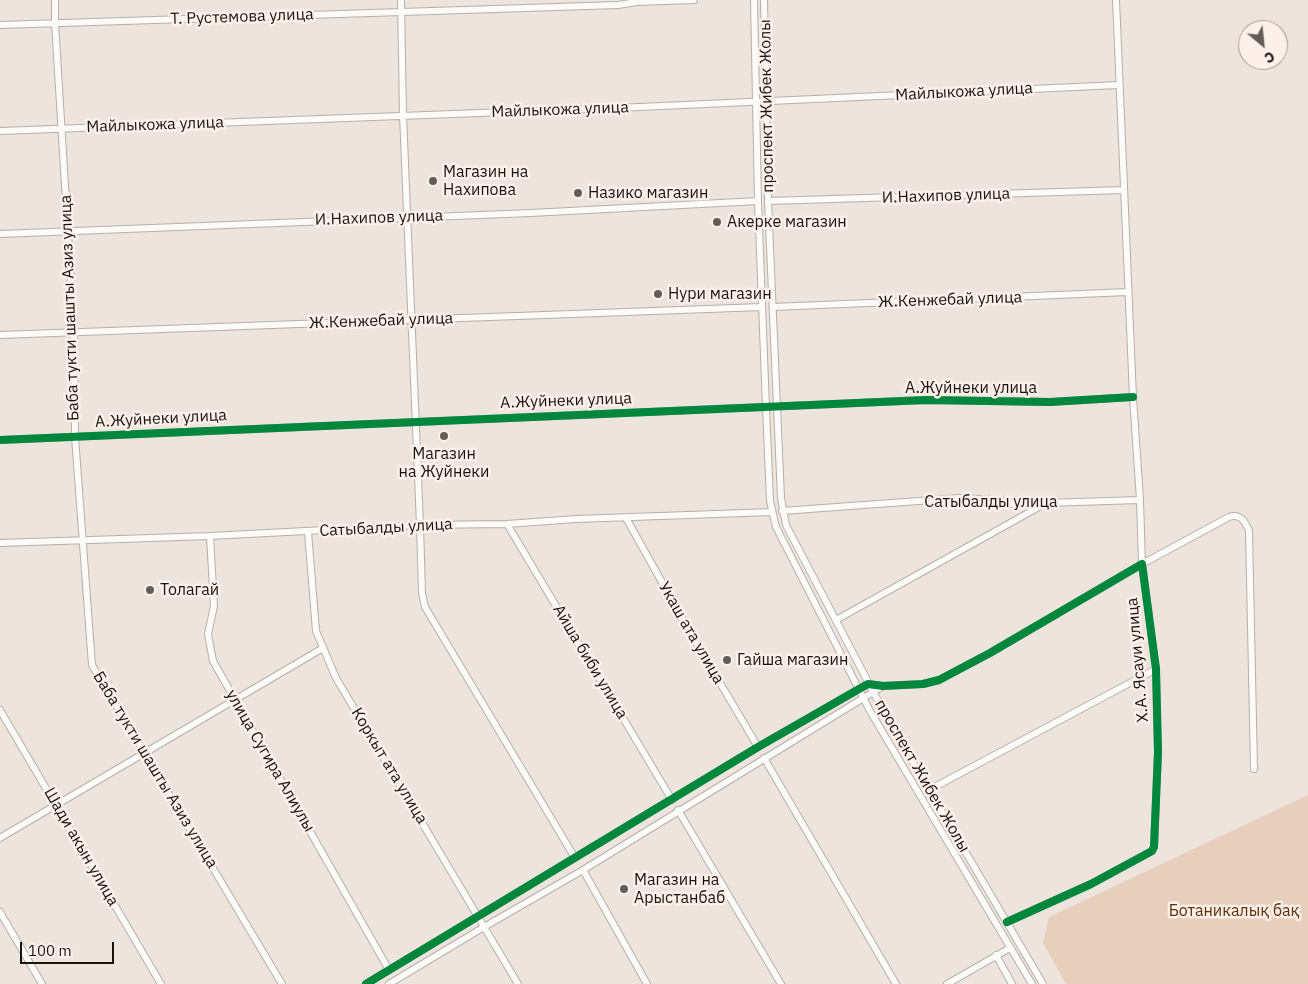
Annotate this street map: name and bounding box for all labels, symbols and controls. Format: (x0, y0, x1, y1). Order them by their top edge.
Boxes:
street label: Т. Рустемова улица (170, 5, 314, 29)
street label: проспект Жибек Жолы (756, 19, 778, 193)
north arrow (1238, 20, 1288, 70)
text: С (1261, 47, 1278, 67)
street label: Майлыкожа улица (895, 79, 1033, 105)
street label: Майлыкожа улица (491, 98, 629, 122)
street label: Майлыкожа улица (86, 113, 224, 137)
place label: Магазин на Нахипова (443, 162, 528, 200)
marker: Магазин на Нахипова (427, 175, 439, 187)
place label: Назико магазин (588, 183, 708, 203)
street label: И.Нахипов улица (882, 184, 1010, 208)
marker: Назико магазин (572, 187, 584, 199)
street label: Баба тукти шашты Азиз улица (56, 195, 84, 421)
street label: И.Нахипов улица (315, 206, 443, 230)
place label: Акерке магазин (727, 212, 847, 232)
marker: Акерке магазин (711, 216, 723, 228)
place label: Нури магазин (668, 284, 772, 304)
marker: Нури магазин (652, 288, 664, 300)
street label: Ж.Кенжебай улица (878, 288, 1022, 312)
street label: Ж.Кенжебай улица (309, 309, 453, 333)
street label: А.Жуйнеки улица (905, 378, 1037, 398)
street label: А.Жуйнеки улица (500, 389, 632, 413)
street label: А.Жуйнеки улица (95, 406, 227, 432)
marker: Магазин на Жуйнеки (438, 430, 450, 442)
place label: Магазин на Жуйнеки (399, 444, 489, 482)
street label: Сатыбалды улица (924, 492, 1058, 512)
street label: Сатыбалды улица (319, 515, 453, 541)
street label: Укаш ата улица (654, 578, 728, 688)
place label: Толагай (160, 580, 219, 600)
marker: Толагай (144, 584, 156, 596)
street label: Х.А. Ясауи улица (1123, 597, 1153, 723)
street label: Айша биби улица (548, 601, 632, 723)
place label: Гайша магазин (737, 650, 848, 670)
marker: Гайша магазин (721, 654, 733, 666)
street label: Баба тукти шашты Азиз улица (89, 668, 221, 872)
street label: улица Сугира Алиулы (221, 686, 319, 836)
street label: проспект Жибек Жолы (870, 696, 974, 856)
street label: Коркыт ата улица (347, 704, 431, 828)
street label: Шади акын улица (39, 784, 123, 910)
place label: Магазин на Арыстанбаб (634, 870, 725, 908)
marker: Магазин на Арыстанбаб (618, 883, 630, 895)
park label: Ботаникалық бақ (1169, 901, 1299, 921)
scale bar (22, 932, 116, 964)
text: 100 m (28, 941, 72, 960)

